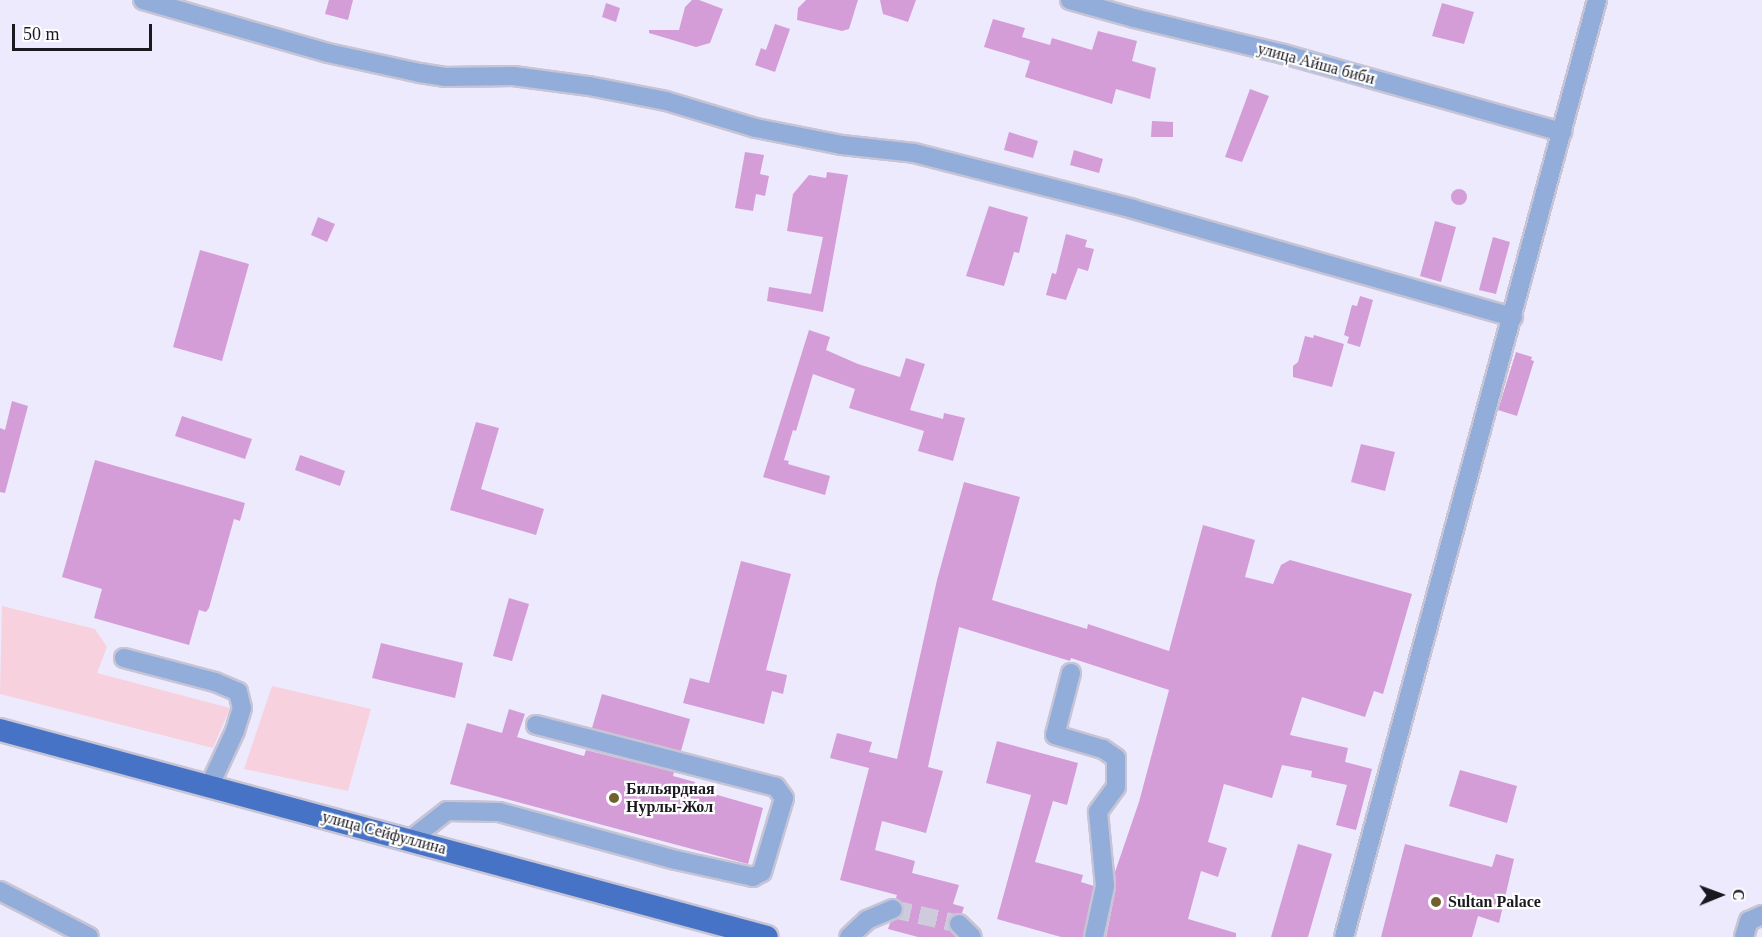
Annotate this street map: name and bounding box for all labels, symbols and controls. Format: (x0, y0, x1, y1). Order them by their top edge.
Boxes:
scale bar (15, 12, 154, 50)
text: 50 m (23, 24, 60, 44)
street label: улица Айша биби (1255, 39, 1377, 89)
place label: Бильярдная Нурлы-Жол (626, 779, 715, 817)
marker: Бильярдная Нурлы-Жол (607, 791, 621, 805)
street label: улица Сейфуллина (320, 807, 448, 859)
north arrow (1690, 865, 1750, 925)
text: С (1730, 889, 1747, 901)
place label: Sultan Palace (1448, 892, 1541, 912)
marker: Sultan Palace (1429, 895, 1443, 909)

